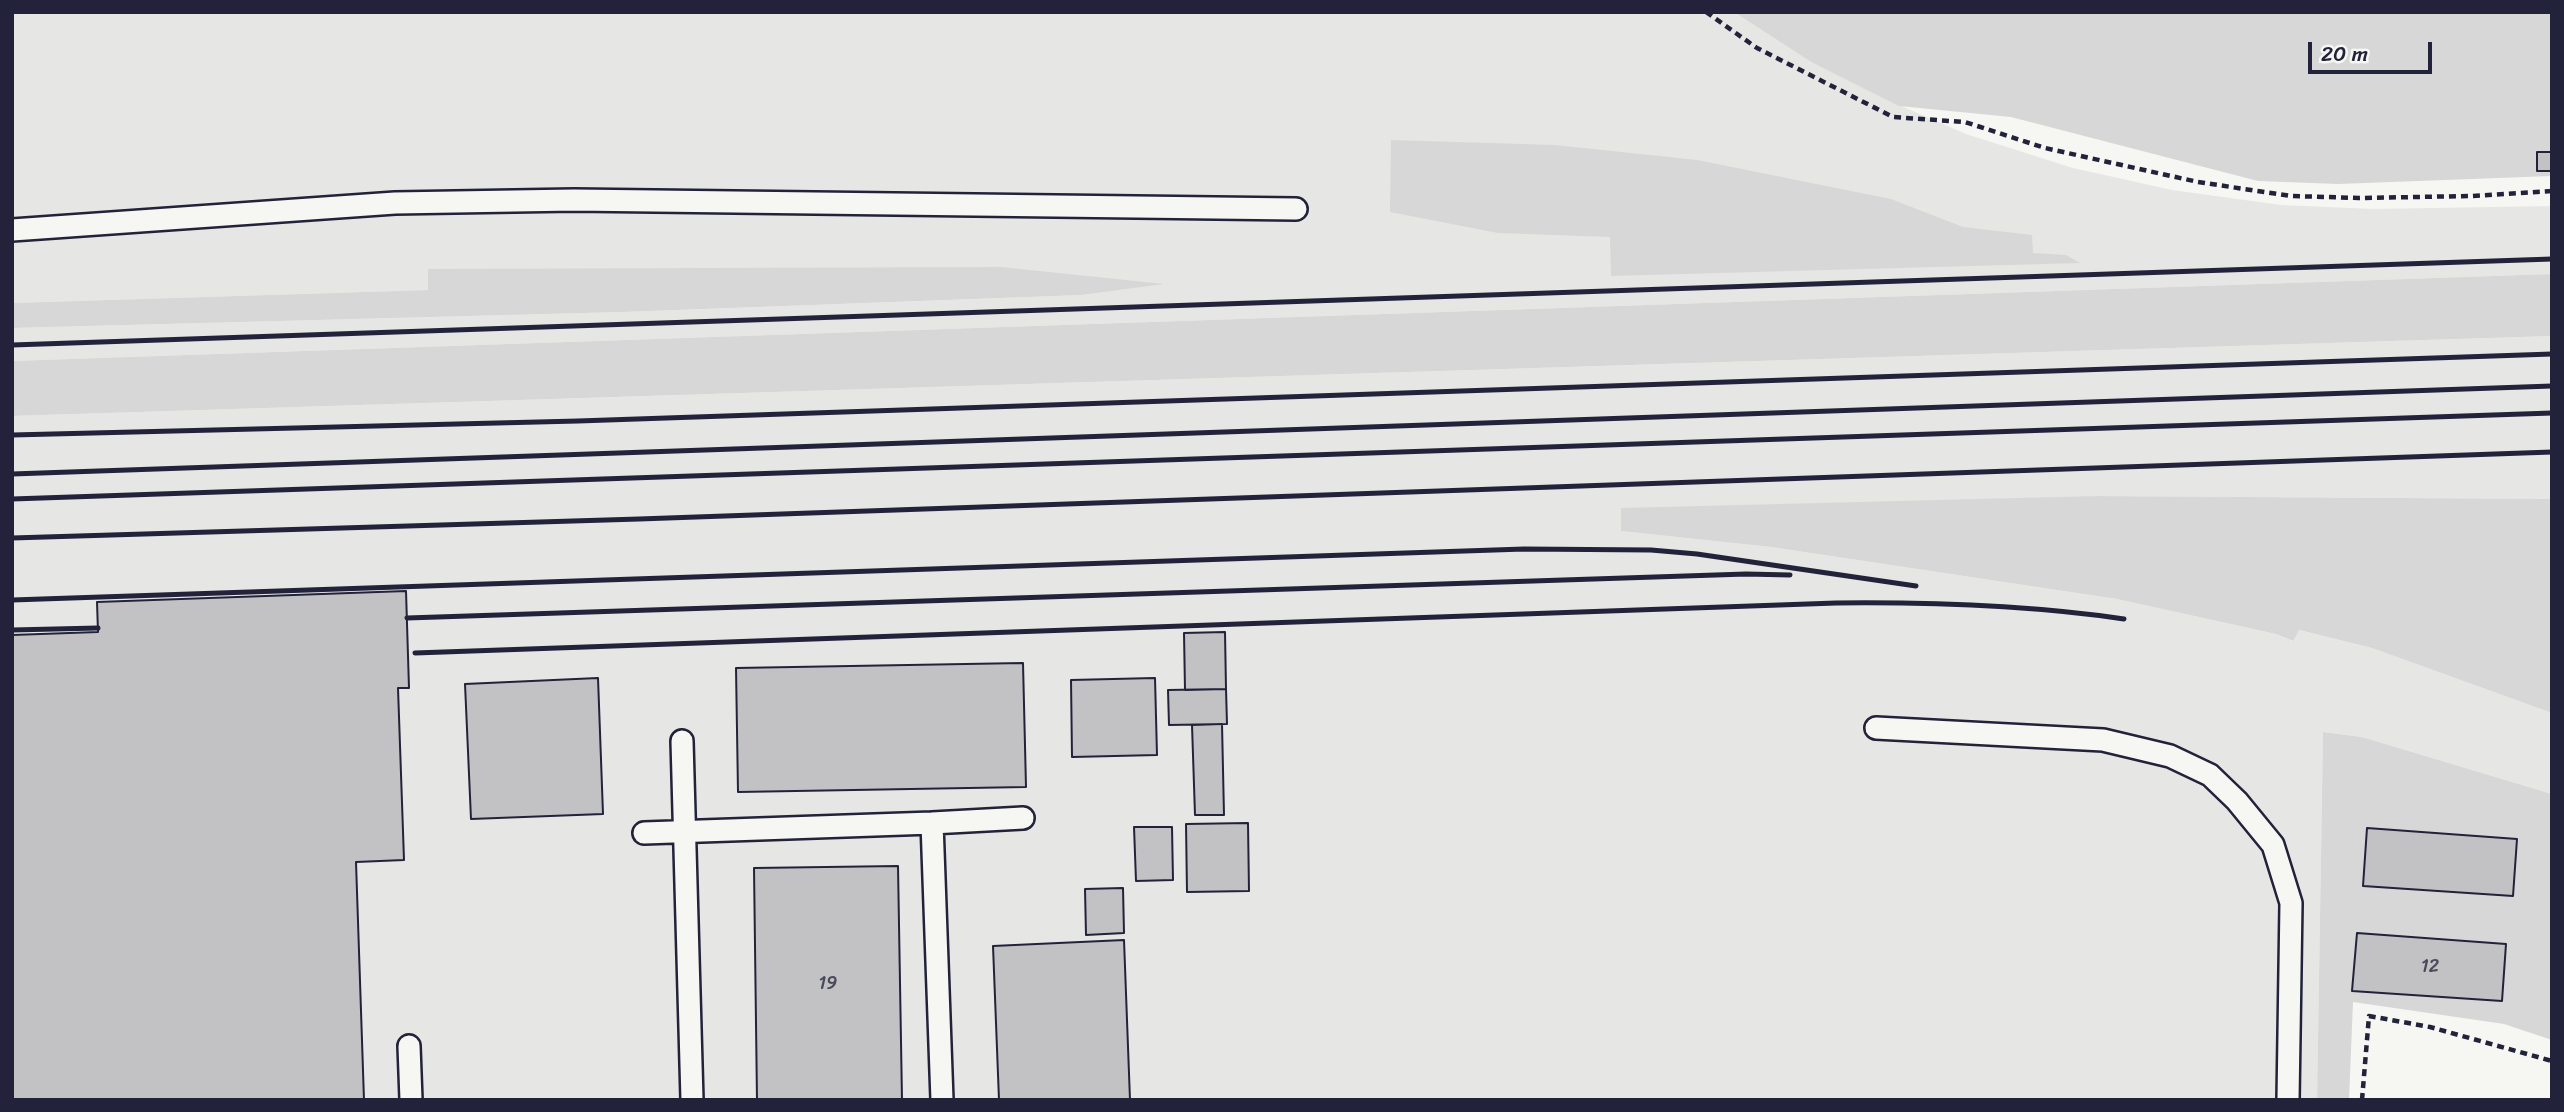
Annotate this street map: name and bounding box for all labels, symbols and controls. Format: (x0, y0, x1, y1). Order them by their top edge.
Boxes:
scale bar (2312, 28, 2436, 72)
text: 20 m (2321, 35, 2368, 73)
house number: 12 (2421, 956, 2439, 978)
house number: 19 (819, 973, 837, 995)

